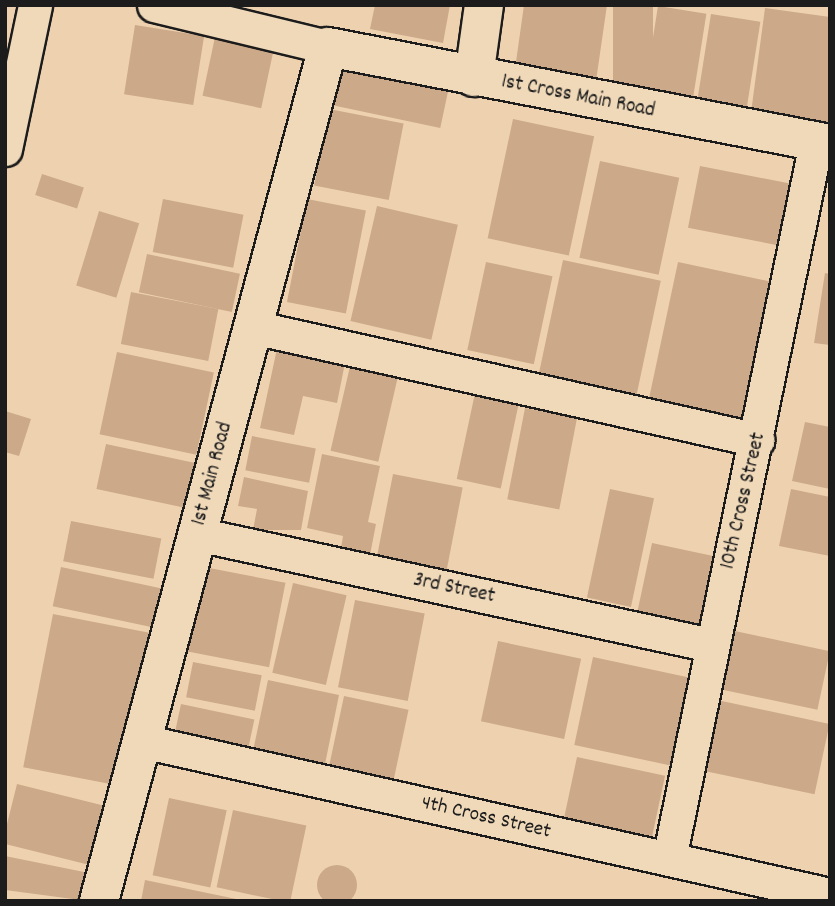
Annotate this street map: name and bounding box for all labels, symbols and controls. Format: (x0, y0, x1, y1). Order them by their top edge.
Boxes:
street label: 1st Cross Main Road (499, 70, 657, 124)
street label: 1st Main Road (187, 420, 239, 528)
street label: 10th Cross Street (716, 430, 772, 572)
street label: 3rd Street (411, 568, 497, 610)
street label: 4th Cross Street (419, 791, 553, 845)

